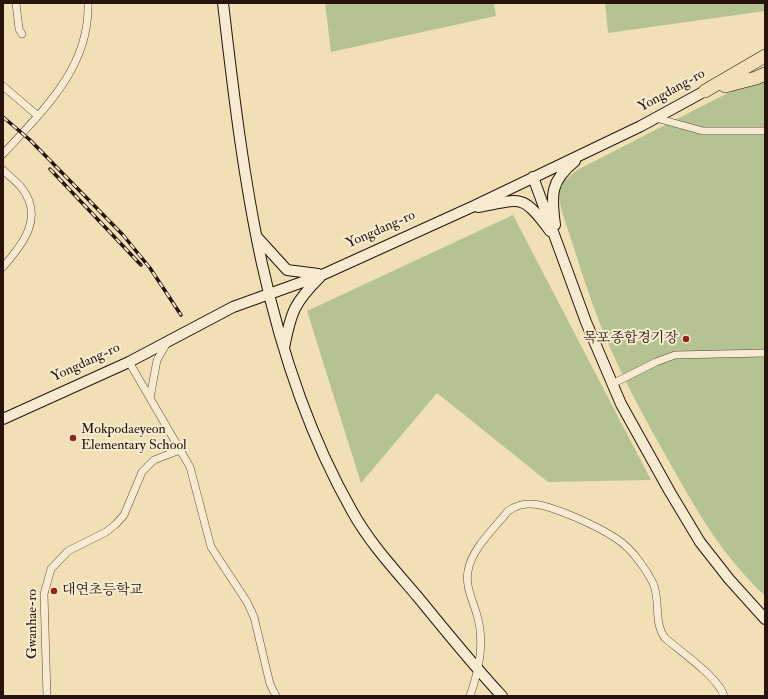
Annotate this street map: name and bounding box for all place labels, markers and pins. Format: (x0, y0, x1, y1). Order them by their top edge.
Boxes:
place label: 목포종합경기장 (583, 331, 678, 347)
marker: 목포종합경기장 (681, 334, 691, 344)
place label: Mokpodaeyeon Elementary School (81, 422, 187, 454)
marker: Mokpodaeyeon Elementary School (68, 433, 78, 443)
place label: 대연초등학교 (62, 583, 143, 599)
marker: 대연초등학교 (49, 586, 59, 596)

